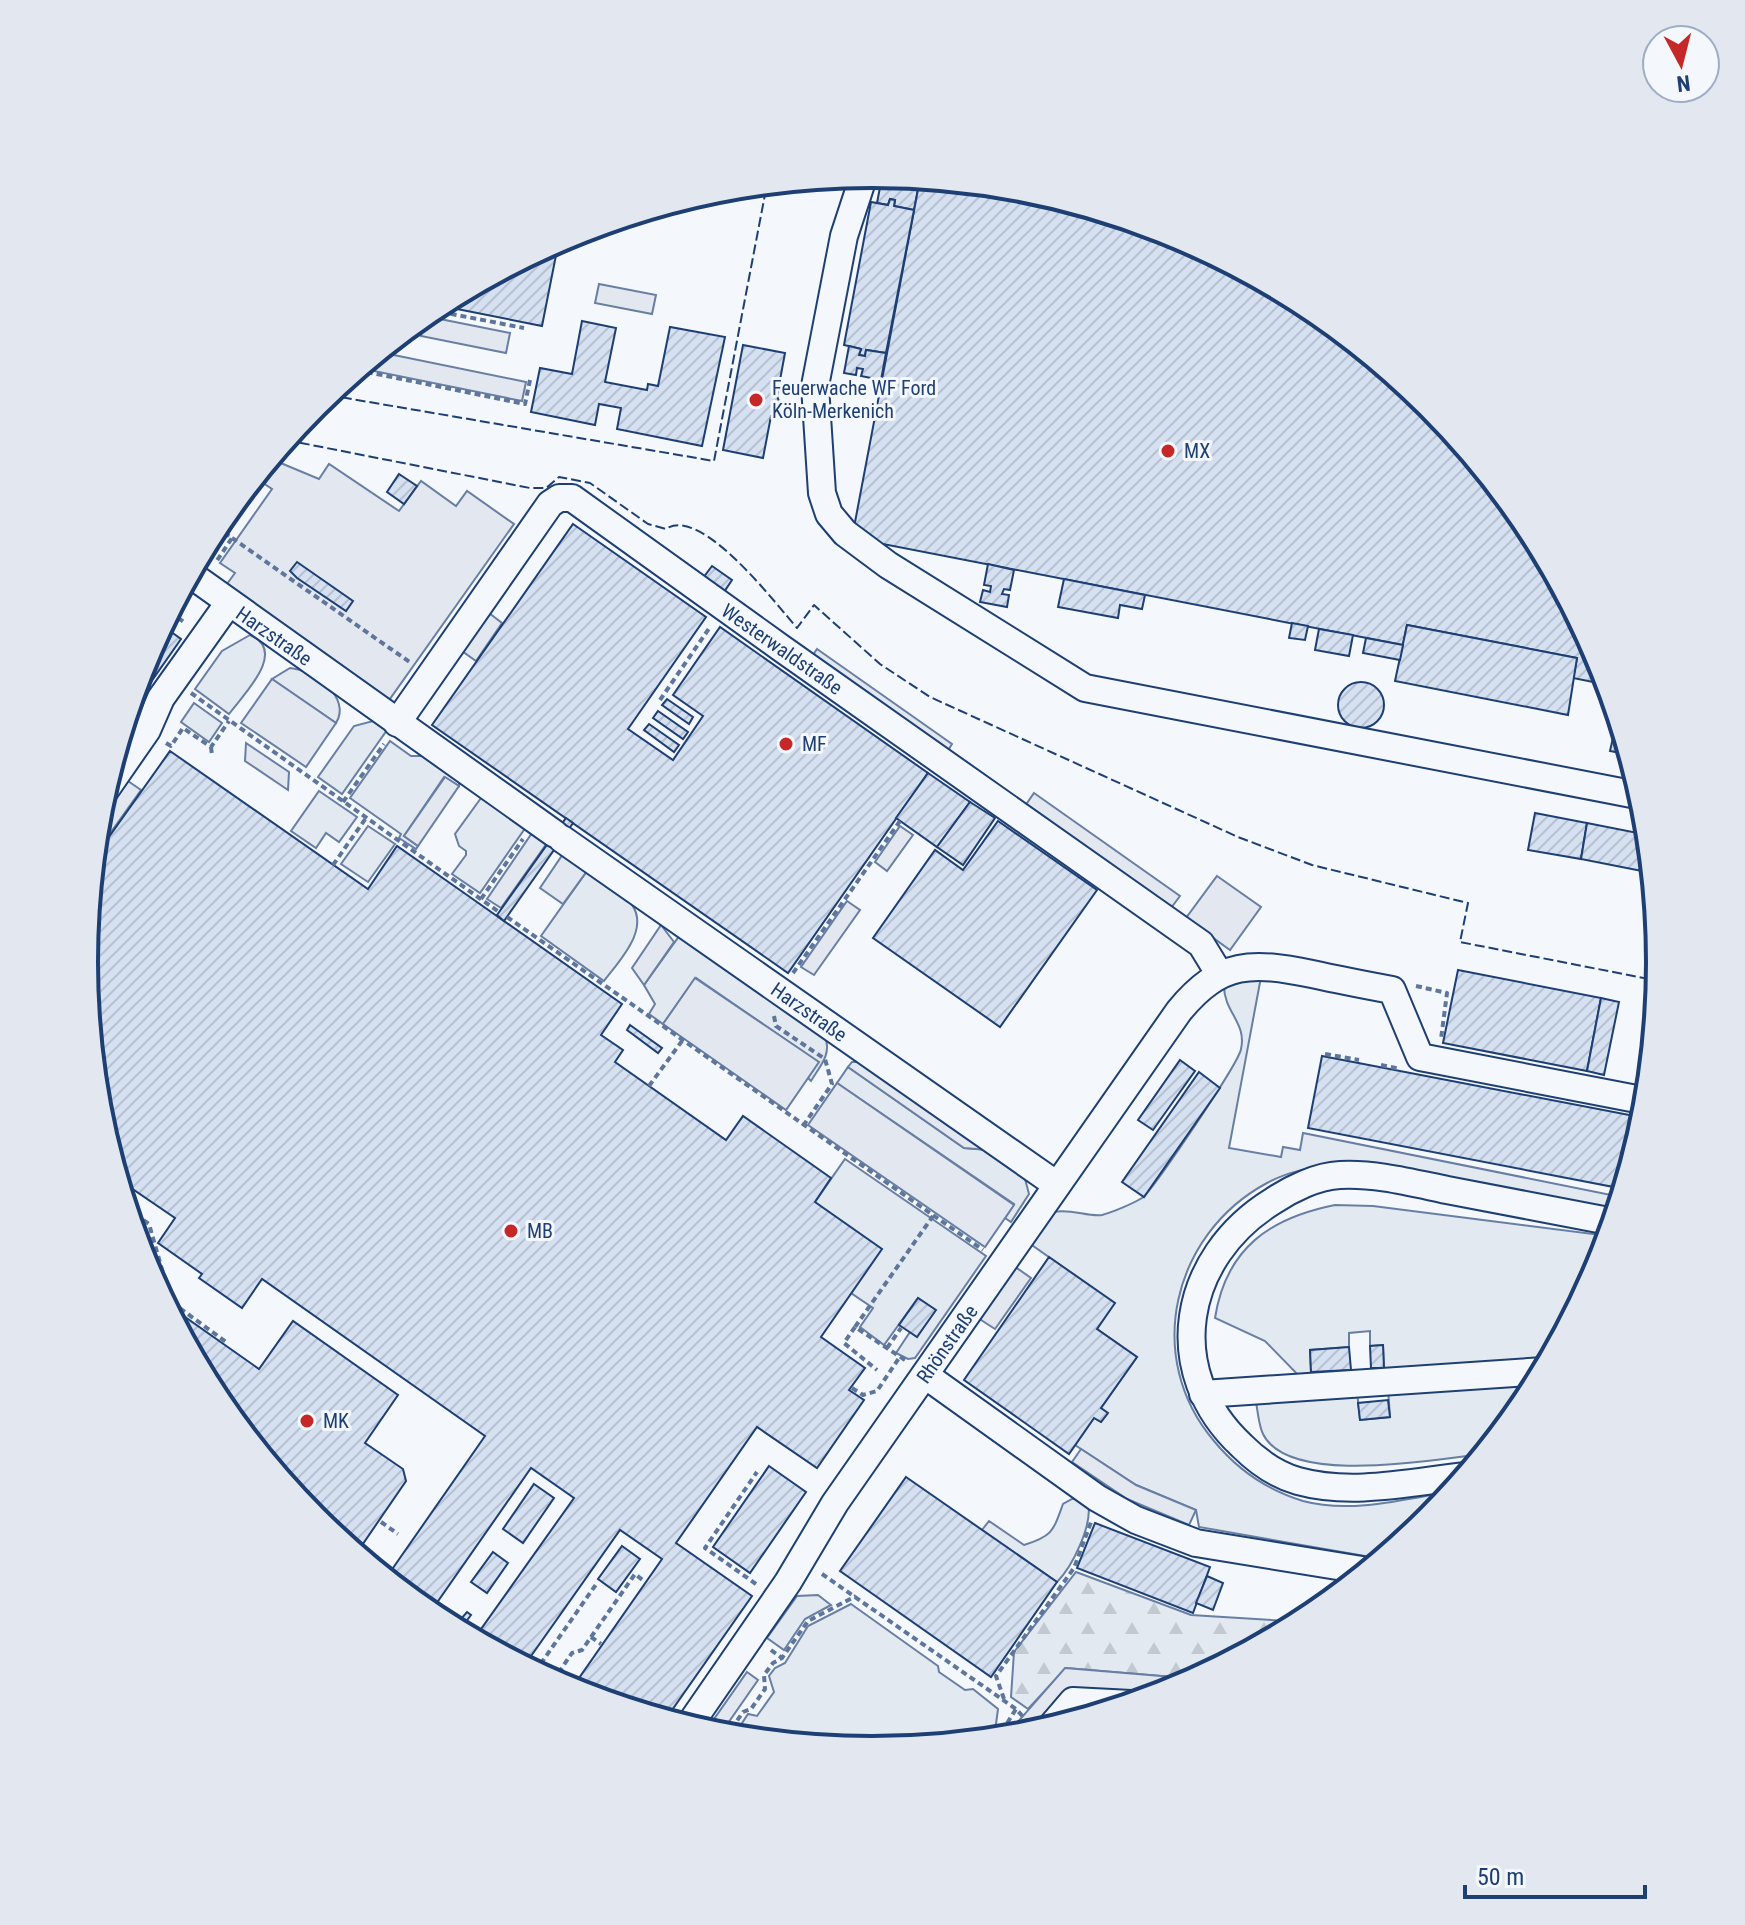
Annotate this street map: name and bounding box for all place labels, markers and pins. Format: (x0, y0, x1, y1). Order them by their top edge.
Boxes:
place label: Feuerwache WF Ford Köln-Merkenich (772, 376, 936, 423)
marker: Feuerwache WF Ford Köln-Merkenich (747, 391, 765, 409)
place label: MX (1184, 439, 1210, 463)
marker: MX (1159, 442, 1177, 460)
place label: MF (802, 732, 827, 756)
marker: MF (777, 735, 795, 753)
place label: MB (527, 1219, 553, 1243)
marker: MB (502, 1222, 520, 1240)
place label: MK (323, 1409, 349, 1433)
marker: MK (298, 1412, 316, 1430)

